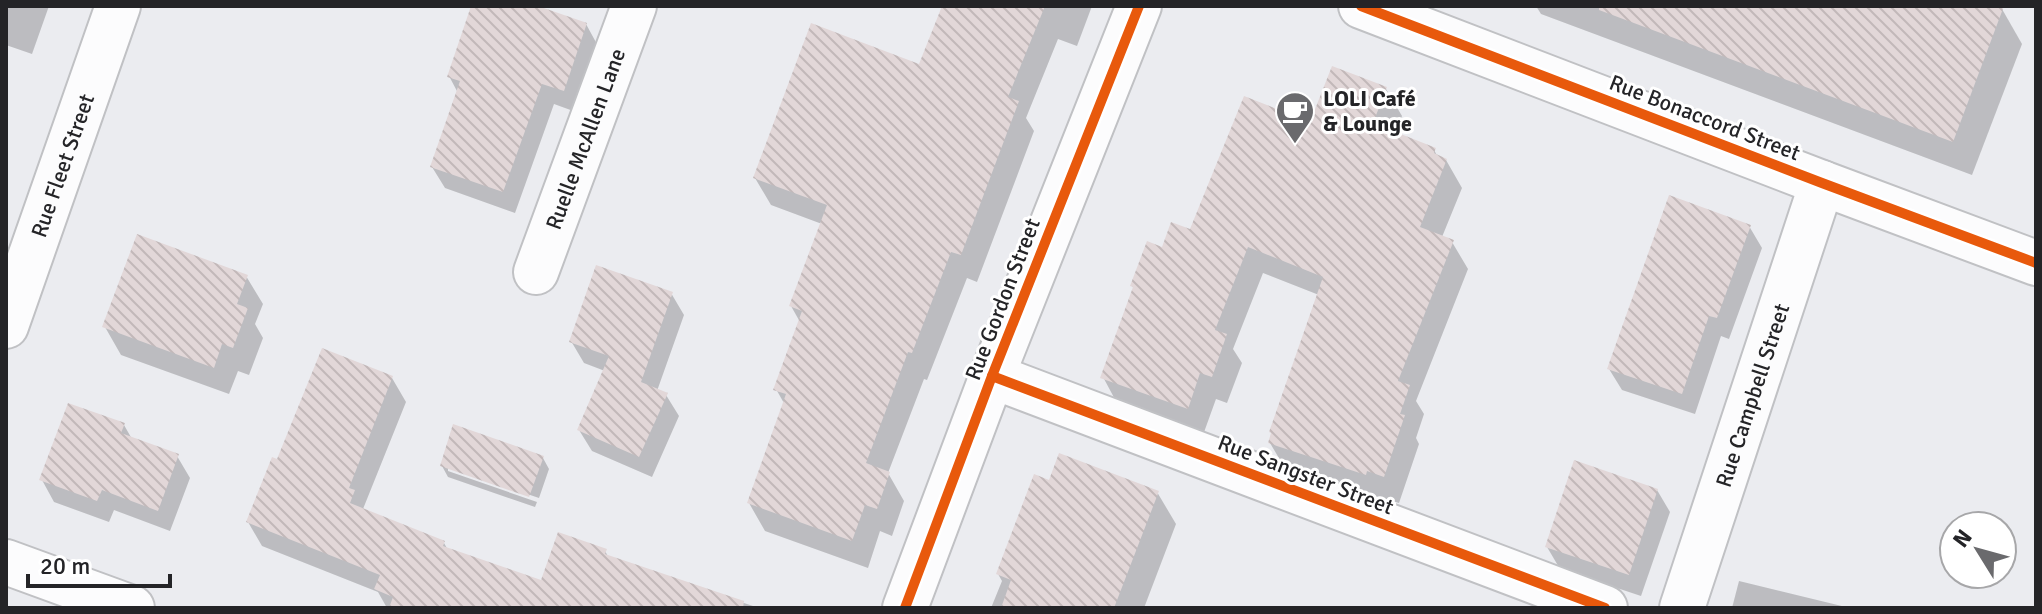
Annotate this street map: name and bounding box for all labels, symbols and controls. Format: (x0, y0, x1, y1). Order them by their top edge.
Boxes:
street label: Ruelle McAllen Lane (540, 45, 631, 233)
street label: Rue Bonaccord Street (1606, 69, 1804, 166)
place label: LOLI Café & Lounge (1323, 85, 1416, 137)
street label: Rue Fleet Street (25, 90, 100, 241)
cafe icon: LOLI Café & Lounge (1274, 90, 1316, 145)
street label: Rue Gordon Street (959, 214, 1046, 384)
street label: Rue Campbell Street (1710, 300, 1795, 491)
street label: Rue Sangster Street (1214, 429, 1398, 520)
north arrow (1938, 510, 2018, 590)
text: N (1947, 524, 1978, 553)
scale bar (28, 538, 170, 588)
text: 20 m (40, 551, 90, 581)

